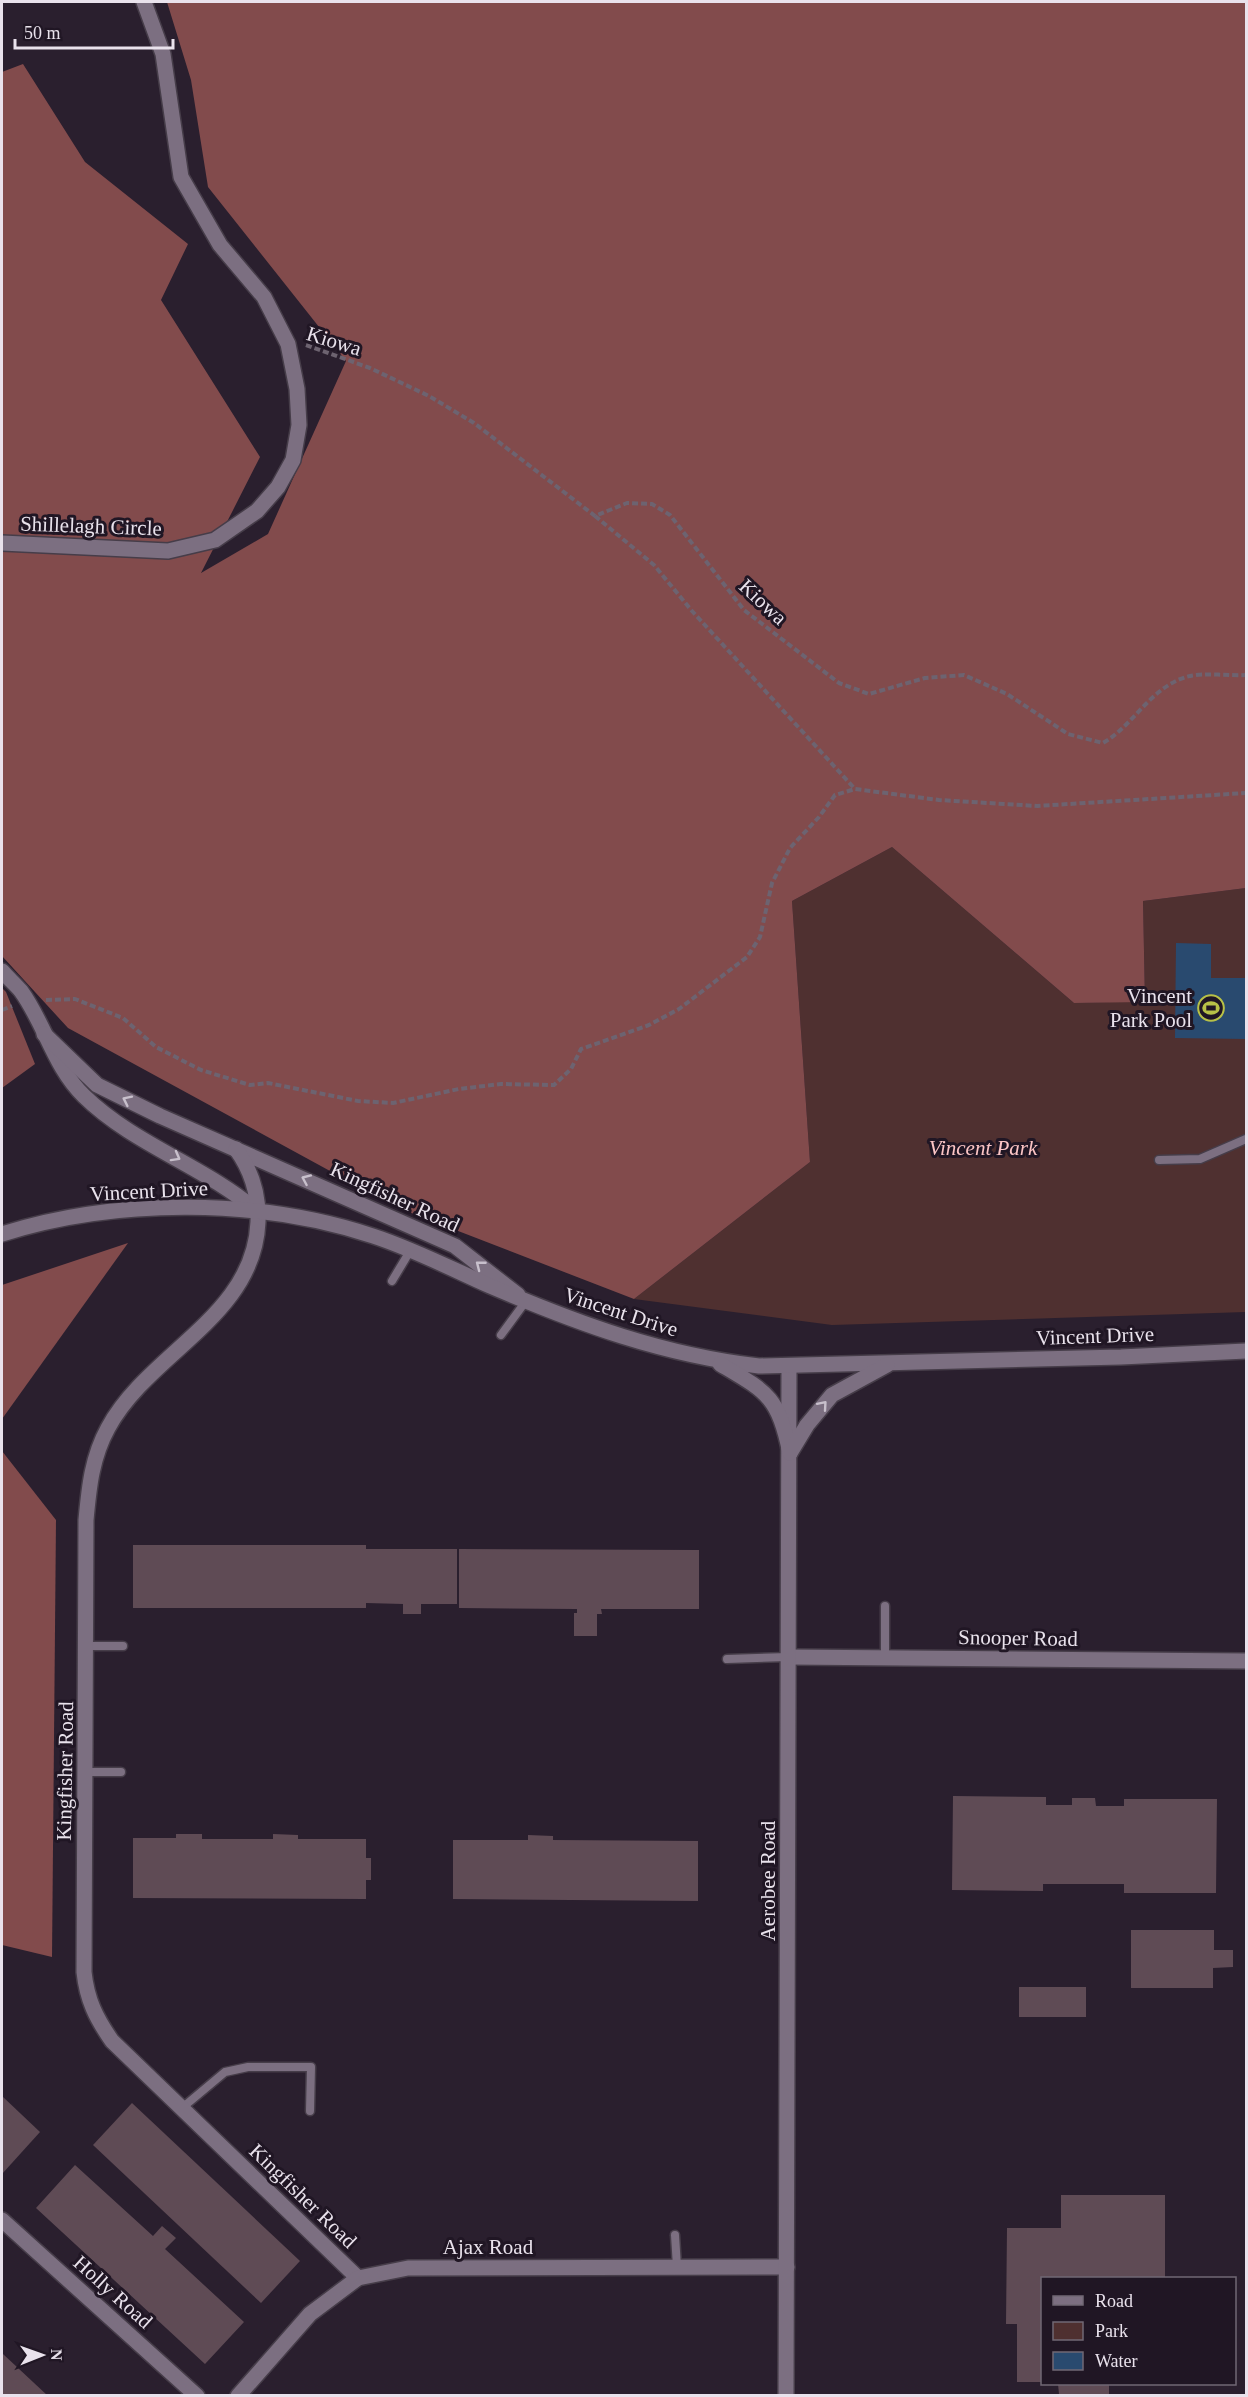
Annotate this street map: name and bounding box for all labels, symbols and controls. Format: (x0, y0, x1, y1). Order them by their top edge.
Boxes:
scale bar (15, 12, 172, 50)
text: 50 m (24, 23, 61, 43)
street label: Kiowa (304, 321, 365, 361)
street label: Shillelagh Circle (20, 512, 162, 540)
street label: Kiowa (734, 574, 792, 630)
place label: Vincent Park Pool (1110, 984, 1192, 1032)
sports icon: Vincent Park Pool (1196, 993, 1226, 1023)
one-way arrow (123, 1096, 134, 1107)
park label: Vincent Park (929, 1136, 1038, 1160)
one-way arrow (169, 1150, 180, 1161)
street label: Kingfisher Road (327, 1157, 464, 1238)
one-way arrow (301, 1174, 312, 1186)
street label: Vincent Drive (89, 1176, 209, 1206)
one-way arrow (475, 1262, 486, 1273)
street label: Vincent Drive (561, 1282, 681, 1342)
street label: Vincent Drive (1035, 1322, 1155, 1350)
one-way arrow (816, 1401, 827, 1412)
street label: Snooper Road (958, 1625, 1078, 1651)
street label: Kingfisher Road (52, 1701, 78, 1841)
street label: Aerobee Road (756, 1820, 780, 1941)
street label: Kingfisher Road (245, 2139, 362, 2253)
street label: Ajax Road (443, 2235, 534, 2259)
street label: Holly Road (69, 2250, 158, 2334)
legend (1041, 2277, 1236, 2385)
text: Road (1095, 2291, 1133, 2311)
text: Park (1095, 2321, 1128, 2341)
north arrow (12, 2325, 72, 2385)
text: N (48, 2349, 65, 2361)
text: Water (1095, 2351, 1138, 2371)

